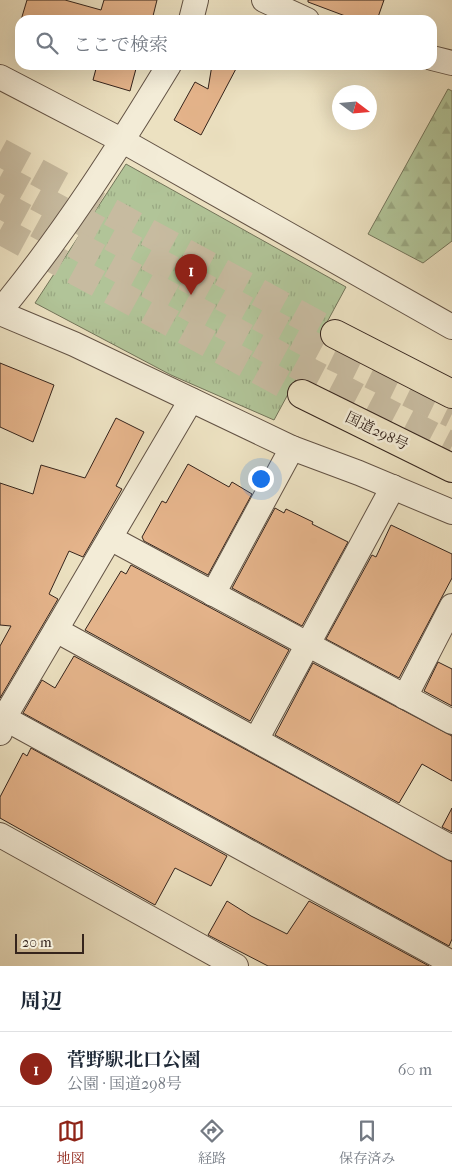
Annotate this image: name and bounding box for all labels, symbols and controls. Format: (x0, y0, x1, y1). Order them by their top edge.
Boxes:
search box (15, 15, 437, 70)
icon: search (33, 29, 61, 57)
text: ここで検索 (73, 34, 168, 56)
north arrow (332, 85, 377, 130)
pin: 1 (175, 254, 207, 295)
street label: 国道298号 (342, 408, 412, 454)
your location (248, 466, 274, 492)
scale bar (15, 931, 84, 954)
text: 20 m (22, 934, 52, 951)
text: 周辺 (20, 989, 62, 1013)
text: 菅野駅北口公園 (67, 1049, 200, 1071)
text: 1 (33, 1060, 39, 1079)
text: 60 m (398, 1060, 432, 1079)
text: 公園 · 国道298号 (67, 1074, 182, 1093)
tab: 地図 (57, 1117, 85, 1167)
tab: 経路 (198, 1117, 226, 1167)
tab: 保存済み (339, 1117, 395, 1167)

